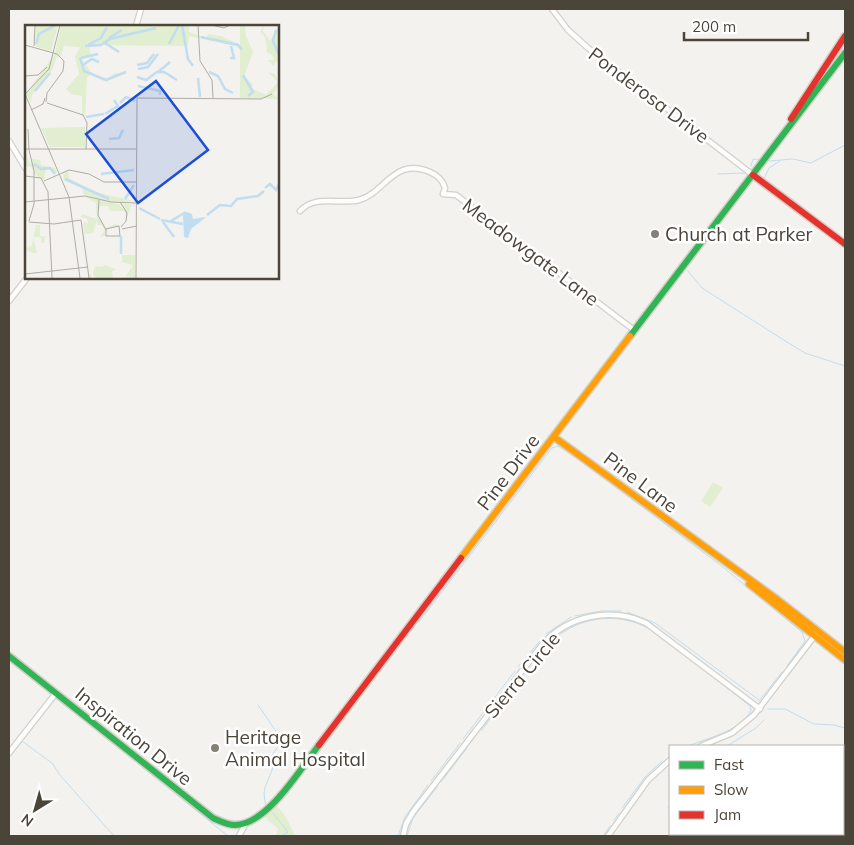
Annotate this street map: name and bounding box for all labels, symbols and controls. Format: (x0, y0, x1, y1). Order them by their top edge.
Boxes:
scale bar (684, 10, 808, 42)
text: 200 m (692, 17, 736, 36)
inset map (25, 25, 279, 279)
street label: Ponderosa Drive (584, 42, 714, 148)
street label: Meadowgate Lane (458, 193, 604, 311)
place label: Church at Parker (665, 222, 812, 246)
marker: Church at Parker (649, 228, 661, 240)
street label: Pine Drive (472, 429, 544, 515)
street label: Pine Lane (599, 446, 683, 518)
street label: Sierra Circle (479, 627, 565, 723)
street label: Inspiration Drive (71, 681, 197, 791)
place label: Heritage Animal Hospital (225, 725, 366, 771)
marker: Heritage Animal Hospital (209, 742, 221, 754)
legend (669, 745, 844, 835)
text: Fast (714, 755, 744, 774)
text: Slow (714, 780, 748, 799)
north arrow (10, 785, 60, 835)
text: Jam (714, 805, 741, 824)
text: N (18, 810, 37, 831)

